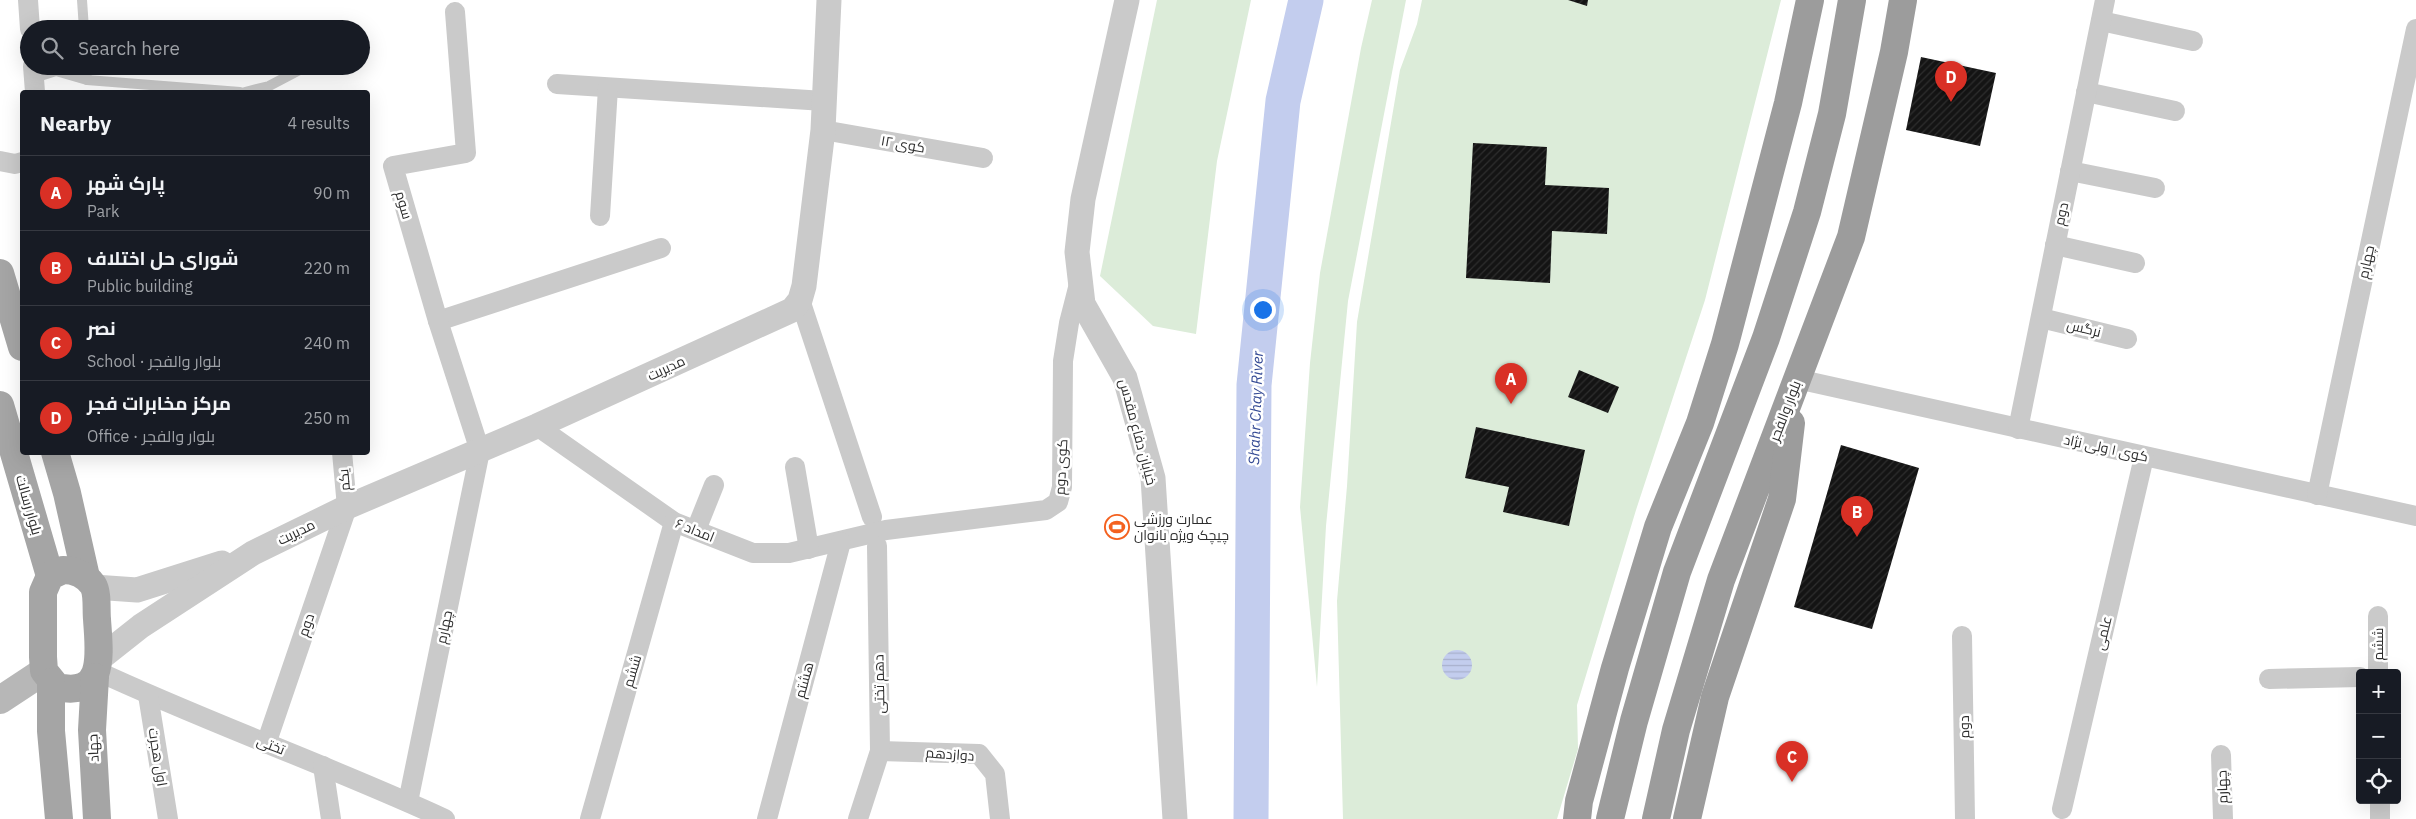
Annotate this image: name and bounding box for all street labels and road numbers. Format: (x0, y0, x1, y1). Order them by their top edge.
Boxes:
street label: کوی ۱۲ (880, 131, 926, 157)
street label: سوم (390, 189, 417, 221)
street label: دوم (2050, 201, 2073, 227)
street label: چهارم (2354, 244, 2379, 281)
street label: نرگس (2065, 315, 2103, 341)
street label: مدیریت (644, 351, 688, 385)
street label: خیابان دفاع مقدس (1115, 377, 1161, 487)
street label: بلوار والفجر (1765, 378, 1805, 445)
street label: کوی ۱ ولی نژاد (2062, 430, 2150, 466)
street label: کوی دوم (1051, 439, 1072, 495)
street label: یکم (334, 468, 355, 492)
street label: بلوار رسالت (12, 473, 46, 537)
street label: امداد ۶ (673, 514, 717, 546)
street label: مدیریت (274, 515, 318, 549)
street label: چهارم (432, 609, 457, 646)
street label: دوم (294, 611, 319, 639)
street label: علمی (2090, 614, 2116, 652)
street label: ششم (2369, 628, 2388, 660)
street label: ششم (619, 653, 646, 690)
street label: دهم تختی (869, 654, 890, 714)
street label: هشتم (791, 660, 818, 700)
street label: دوم (1955, 715, 1974, 739)
street label: اول هجرت (145, 727, 171, 787)
street label: تختی (254, 731, 288, 759)
street label: جهاد (83, 734, 103, 762)
street label: دوازدهم (925, 743, 975, 766)
street label: چهارم (2212, 770, 2233, 804)

